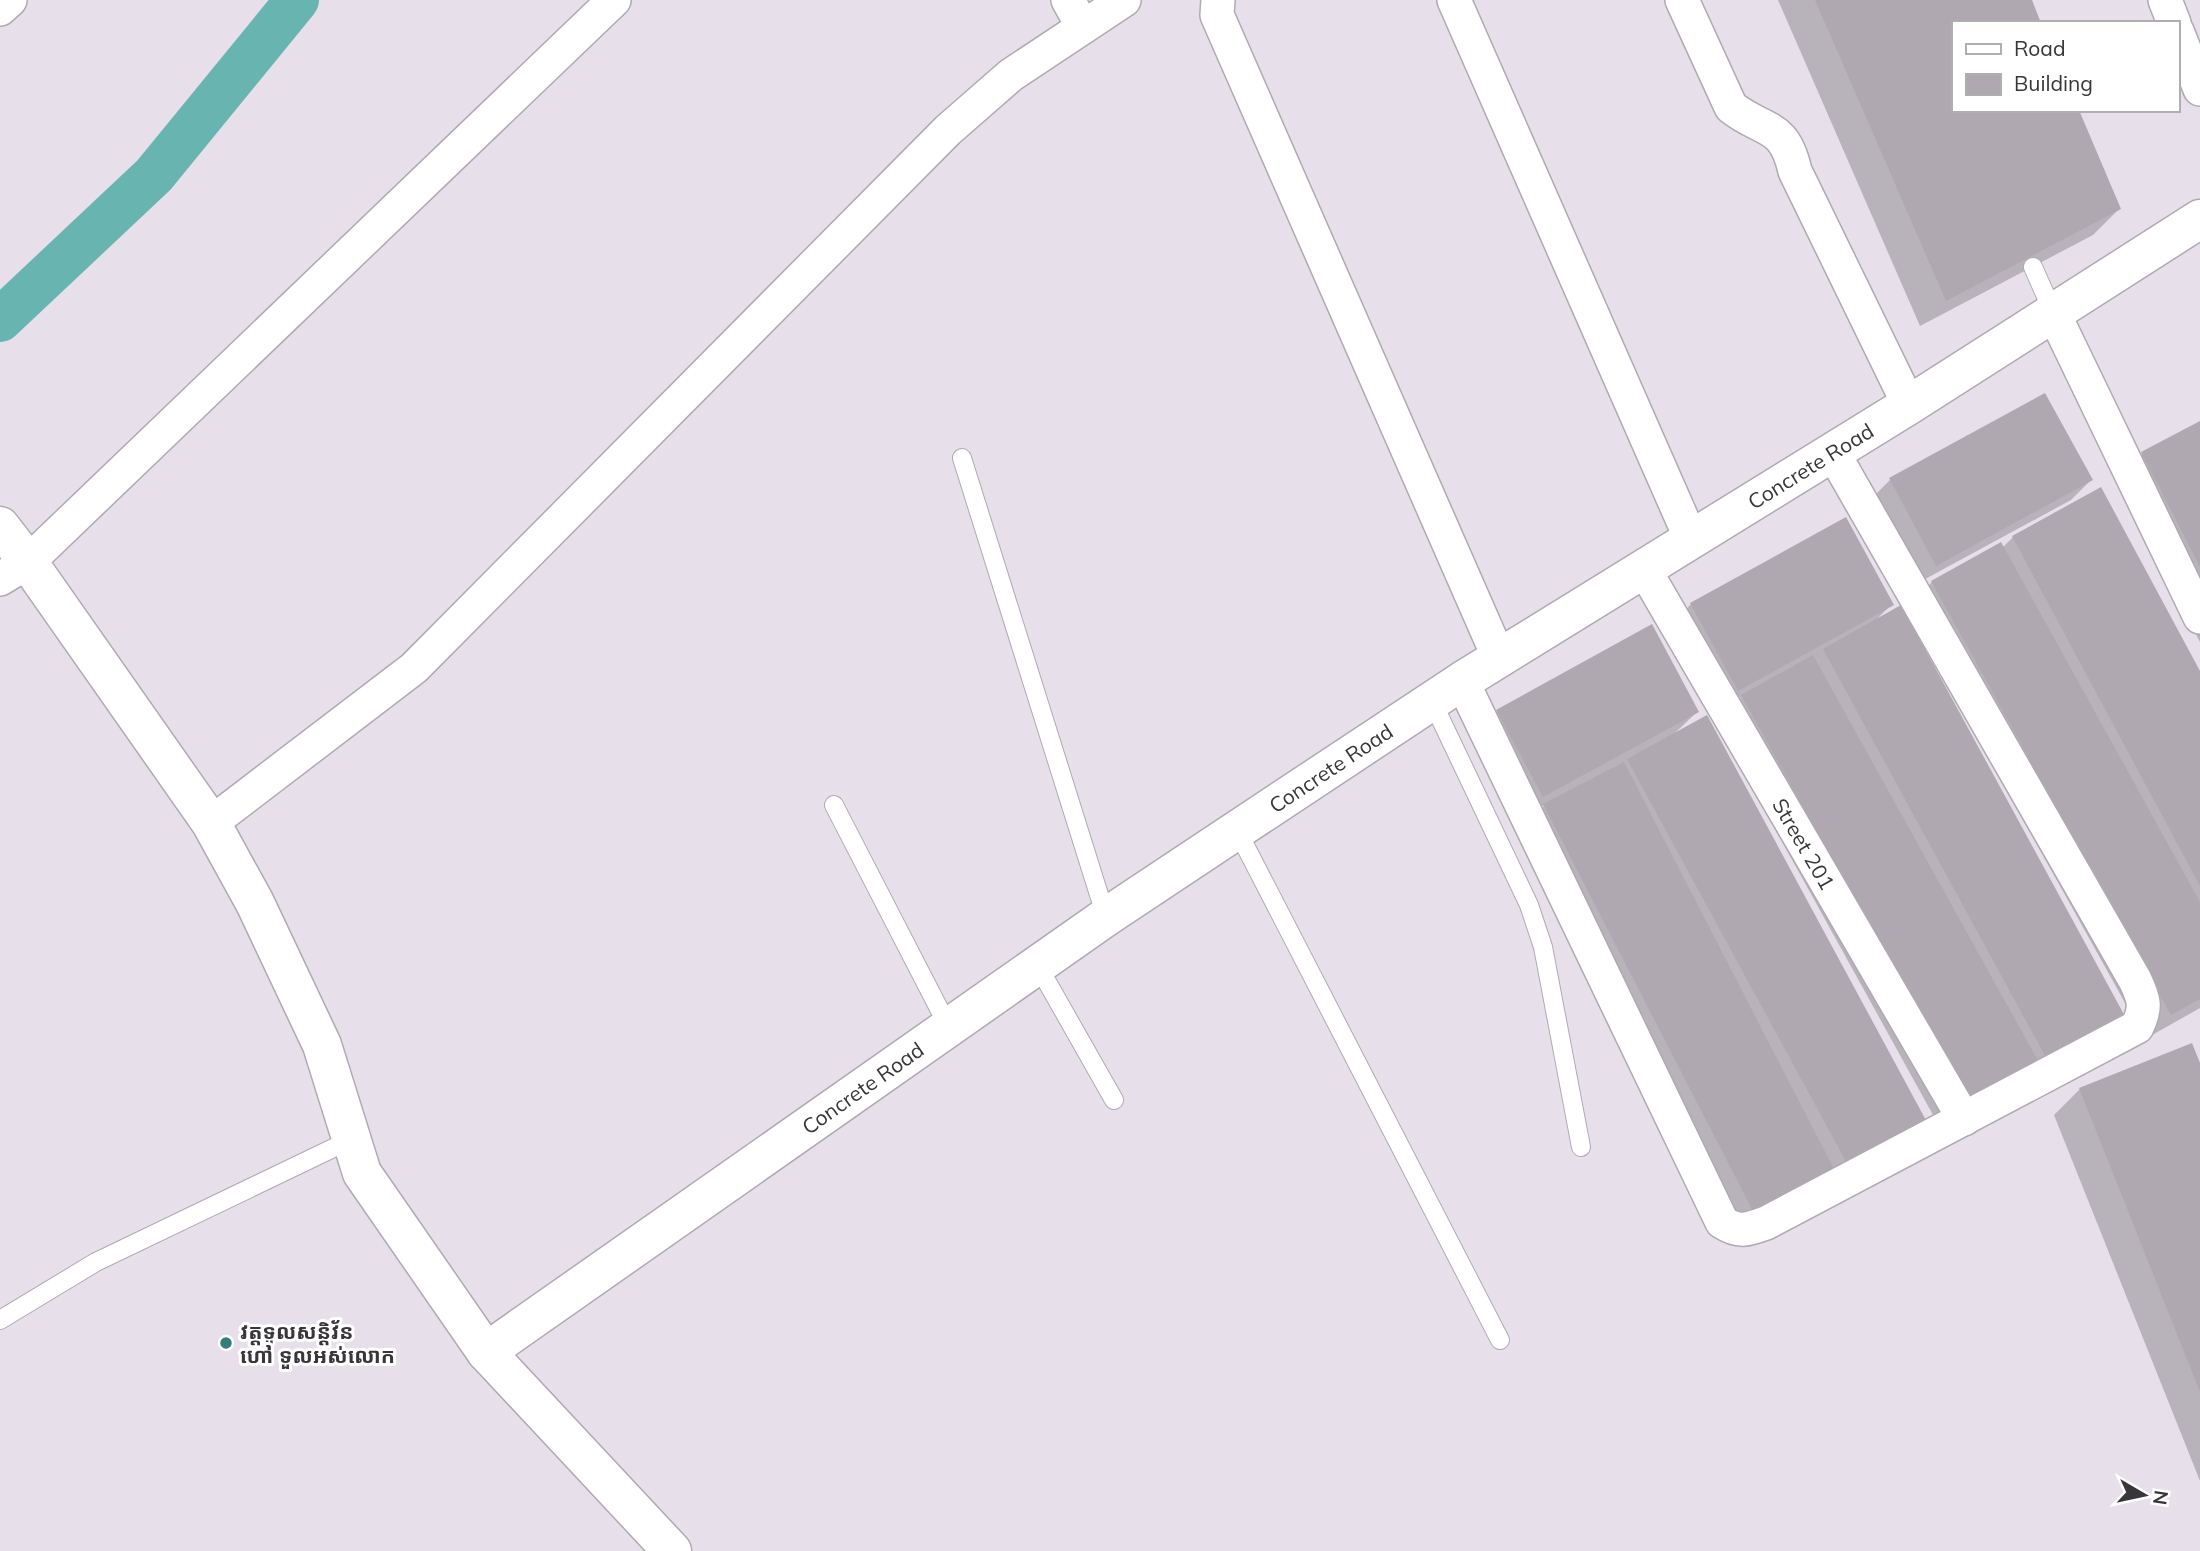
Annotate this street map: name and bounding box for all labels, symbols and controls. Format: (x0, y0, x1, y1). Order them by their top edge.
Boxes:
legend (1952, 21, 2179, 112)
text: Road (2014, 35, 2065, 61)
text: Building (2014, 70, 2093, 96)
street label: Concrete Road (1743, 417, 1878, 514)
street label: Concrete Road (1264, 718, 1397, 818)
street label: Street 201 (1767, 793, 1841, 894)
street label: Concrete Road (797, 1036, 929, 1139)
place label: វត្តទូលសន្តិវ័ន ហៅ ទួលអស់លោក (240, 1318, 395, 1369)
marker: វត្តទូលសន្តិវ័ន ហៅ ទួលអស់លោក (218, 1335, 234, 1351)
north arrow (2109, 1460, 2179, 1530)
text: N (2148, 1489, 2174, 1507)

